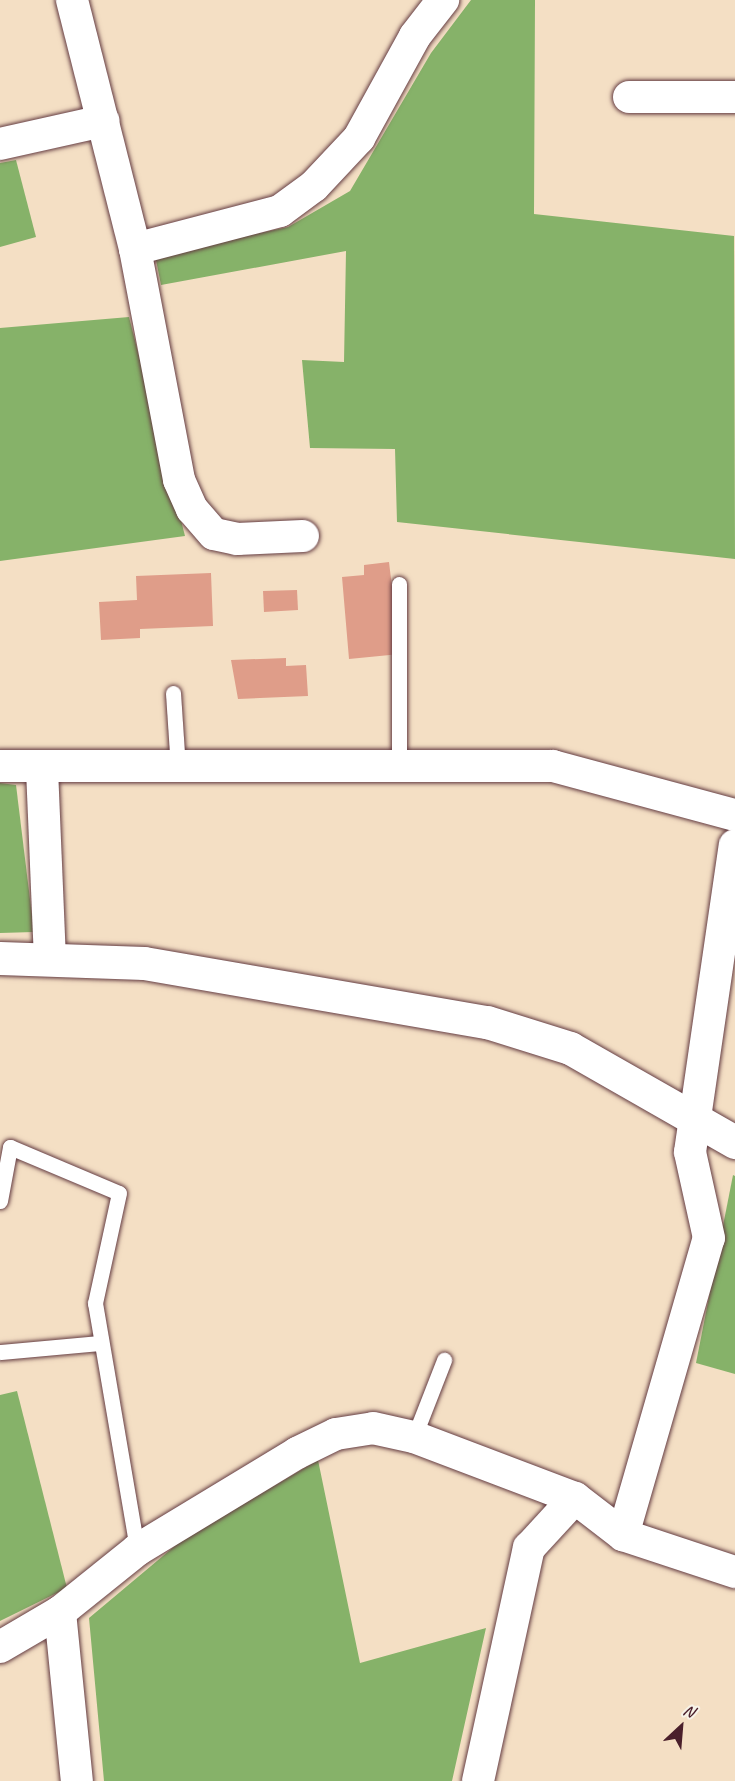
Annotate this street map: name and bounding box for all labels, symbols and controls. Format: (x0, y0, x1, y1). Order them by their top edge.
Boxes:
north arrow (651, 1697, 711, 1757)
text: N (680, 1700, 698, 1722)

